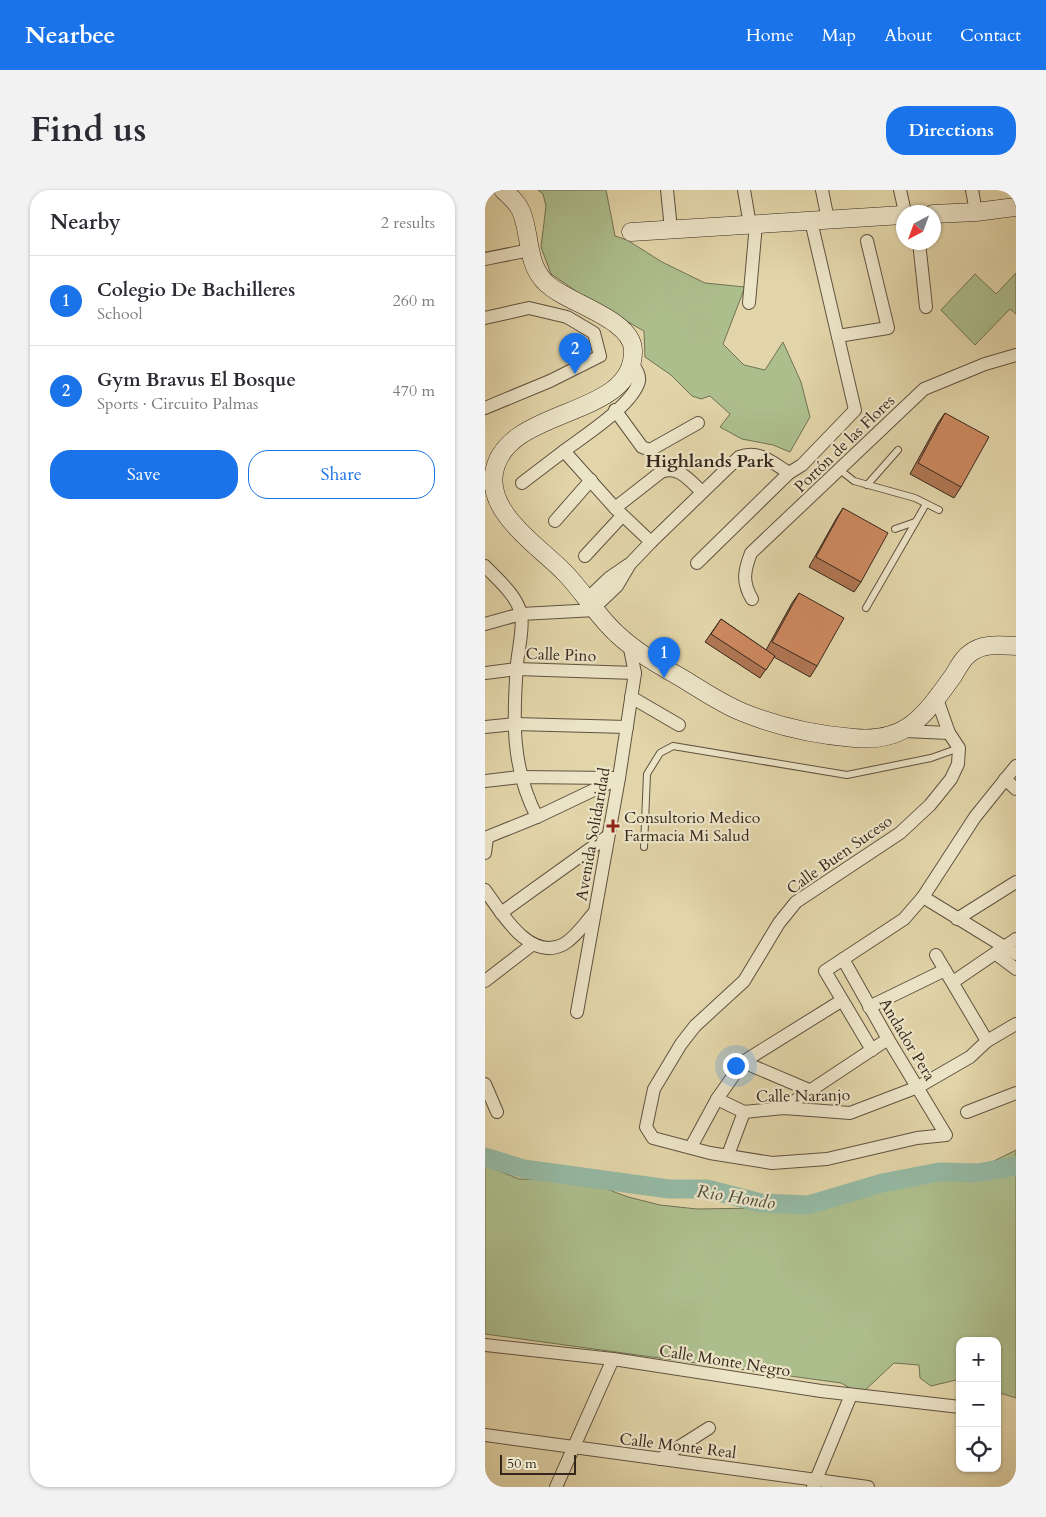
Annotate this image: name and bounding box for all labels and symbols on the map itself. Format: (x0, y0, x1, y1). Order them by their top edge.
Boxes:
north arrow (896, 205, 941, 250)
pin: 2 (559, 333, 591, 374)
street label: Portón de las Flores (790, 390, 900, 497)
district label: Highlands Park (646, 449, 775, 474)
pin: 1 (648, 637, 680, 678)
street label: Calle Pino (525, 643, 597, 667)
street label: Avenida Solidaridad (570, 765, 616, 903)
place label: Consultorio Medico Farmacia Mi Salud (624, 807, 761, 847)
street label: Calle Buen Suceso (782, 810, 897, 900)
marker: Consultorio Medico Farmacia Mi Salud (606, 819, 620, 833)
street label: Andador Pera (874, 994, 940, 1085)
your location (723, 1053, 749, 1079)
street label: Calle Naranjo (756, 1084, 851, 1108)
water label: Rio Hondo (695, 1179, 777, 1216)
street label: Calle Monte Negro (658, 1340, 792, 1382)
street label: Calle Monte Real (618, 1428, 738, 1464)
scale bar (500, 1452, 576, 1475)

